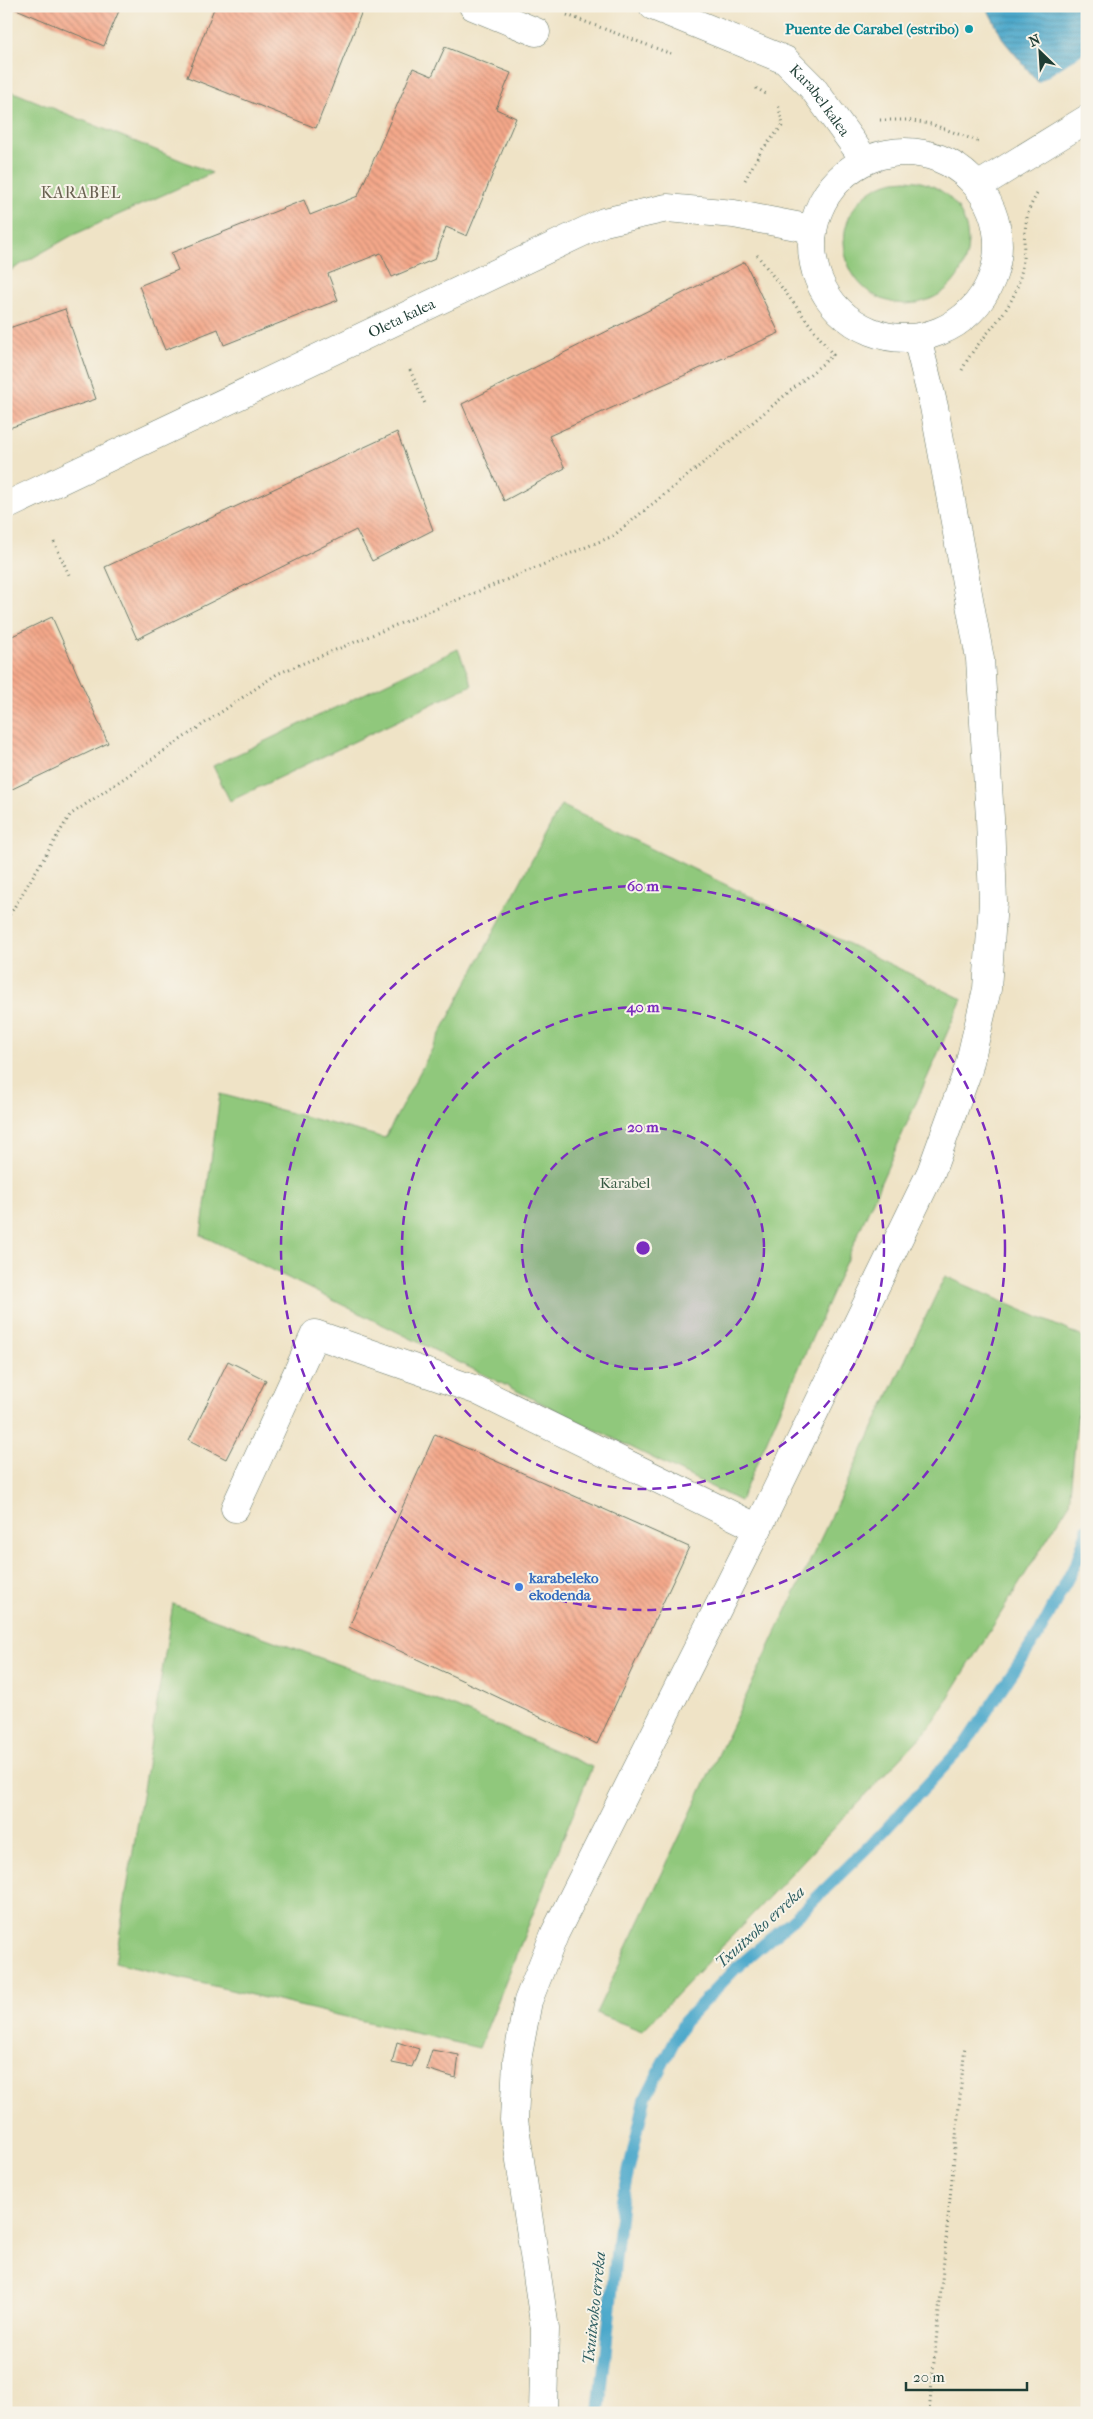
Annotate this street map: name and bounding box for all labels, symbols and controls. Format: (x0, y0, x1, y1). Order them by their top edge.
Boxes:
place label: Puente de Carabel (estribo) (785, 20, 959, 38)
marker: Puente de Carabel (estribo) (963, 23, 975, 35)
north arrow (1016, 28, 1066, 78)
text: N (1026, 31, 1043, 51)
street label: Karabel kalea (786, 61, 854, 141)
district label: KARABEL (41, 183, 121, 202)
street label: Oleta kalea (365, 294, 439, 342)
text: 60 m (627, 877, 660, 895)
text: 40 m (626, 998, 660, 1016)
text: 20 m (627, 1118, 659, 1136)
park label: Karabel (600, 1174, 650, 1192)
centre of rings (634, 1239, 652, 1257)
place label: karabeleko ekodenda (528, 1569, 599, 1604)
marker: karabeleko ekodenda (513, 1581, 525, 1593)
water label: Txuitxoko erreka (712, 1882, 808, 1972)
water label: Txuitxoko erreka (579, 2251, 609, 2365)
scale bar (906, 2359, 1027, 2391)
text: 20 m (913, 2368, 945, 2386)

